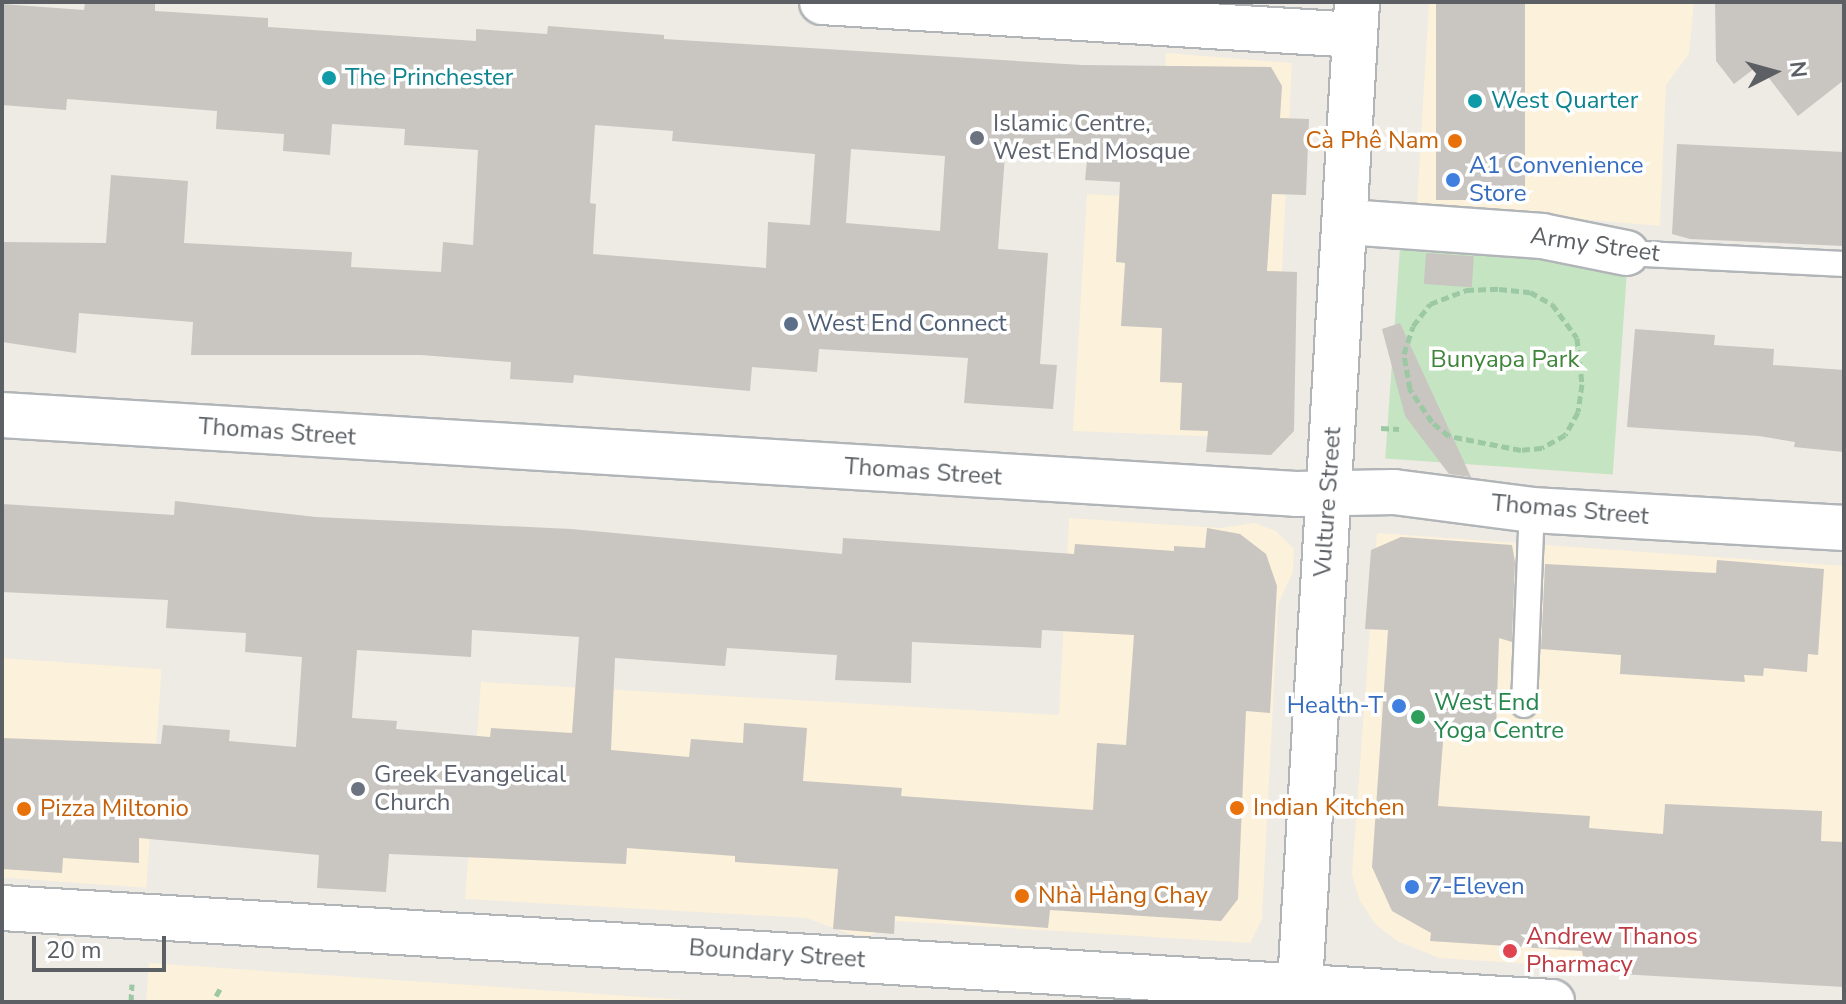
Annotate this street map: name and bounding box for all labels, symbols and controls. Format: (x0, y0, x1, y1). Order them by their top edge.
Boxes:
north arrow (1734, 32, 1814, 112)
text: N (1782, 60, 1814, 79)
place label: The Princhester (345, 64, 513, 92)
marker: The Princhester (320, 69, 338, 87)
place label: West Quarter (1491, 87, 1638, 115)
marker: West Quarter (1466, 92, 1484, 110)
place label: Islamic Centre, West End Mosque (993, 110, 1190, 166)
place label: Cà Phê Nam (1306, 127, 1439, 155)
marker: Islamic Centre, West End Mosque (968, 129, 986, 147)
marker: Cà Phê Nam (1446, 132, 1464, 150)
place label: A1 Convenience Store (1469, 152, 1643, 208)
marker: A1 Convenience Store (1444, 171, 1462, 189)
street label: Army Street (1528, 222, 1662, 268)
place label: West End Connect (807, 310, 1007, 338)
marker: West End Connect (782, 315, 800, 333)
park label: Bunyapa Park (1431, 346, 1579, 374)
street label: Thomas Street (197, 412, 357, 452)
street label: Vulture Street (1308, 426, 1348, 578)
street label: Thomas Street (843, 452, 1003, 492)
street label: Thomas Street (1490, 489, 1650, 531)
place label: West End Yoga Centre (1434, 689, 1564, 745)
place label: Health-T (1287, 692, 1383, 720)
marker: Health-T (1390, 697, 1408, 715)
marker: West End Yoga Centre (1409, 708, 1427, 726)
place label: Greek Evangelical Church (374, 761, 566, 817)
marker: Greek Evangelical Church (349, 780, 367, 798)
place label: Indian Kitchen (1253, 794, 1405, 822)
place label: Pizza Miltonio (40, 795, 189, 823)
marker: Indian Kitchen (1228, 799, 1246, 817)
marker: Pizza Miltonio (15, 800, 33, 818)
place label: 7-Eleven (1428, 873, 1525, 901)
marker: 7-Eleven (1403, 878, 1421, 896)
place label: Nhà Hàng Chay (1038, 882, 1208, 910)
marker: Nhà Hàng Chay (1013, 887, 1031, 905)
scale bar (36, 920, 170, 970)
place label: Andrew Thanos Pharmacy (1526, 923, 1698, 979)
street label: Boundary Street (688, 933, 866, 975)
text: 20 m (46, 934, 102, 966)
marker: Andrew Thanos Pharmacy (1501, 942, 1519, 960)

